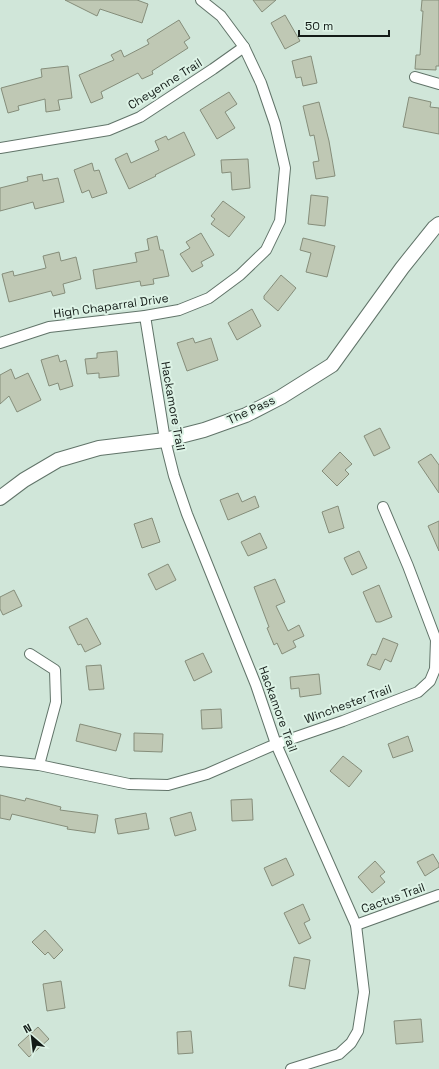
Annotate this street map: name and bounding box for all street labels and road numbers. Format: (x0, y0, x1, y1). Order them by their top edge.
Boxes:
street label: Cheyenne Trail (125, 55, 205, 113)
street label: High Chaparral Drive (52, 290, 170, 322)
street label: Hackamore Trail (157, 360, 189, 452)
street label: The Pass (224, 392, 278, 428)
street label: Hackamore Trail (255, 664, 301, 754)
street label: Winchester Trail (302, 681, 394, 727)
street label: Cactus Trail (359, 879, 427, 917)

